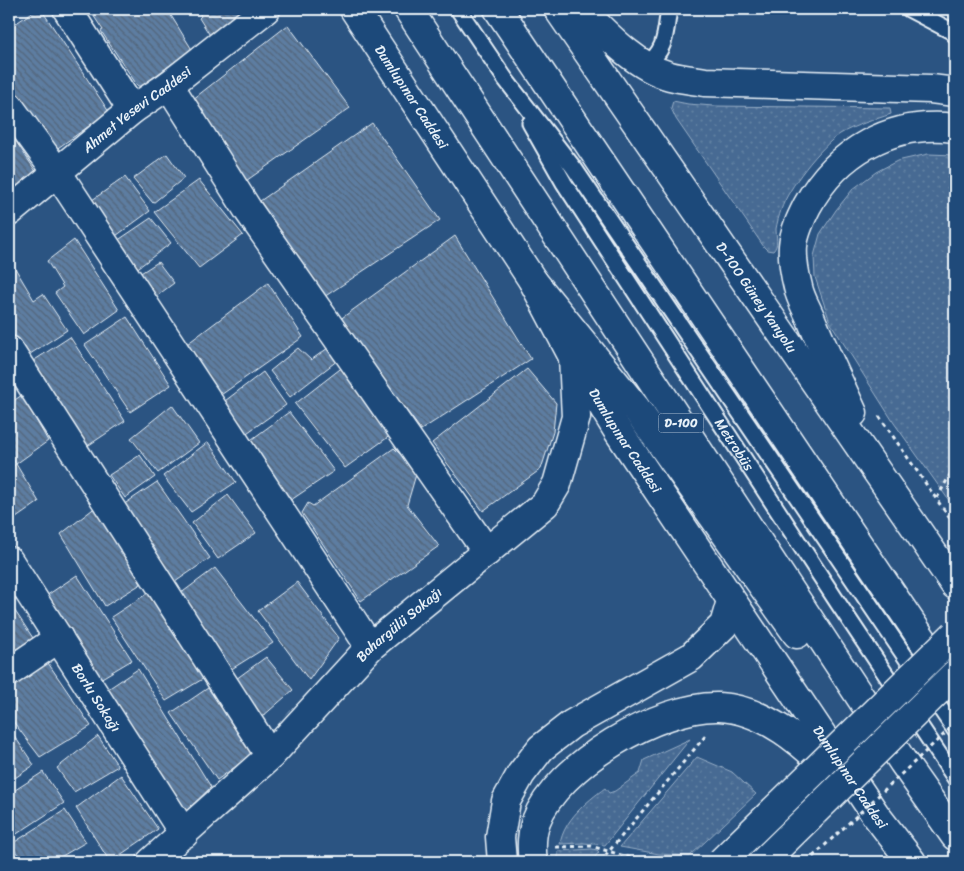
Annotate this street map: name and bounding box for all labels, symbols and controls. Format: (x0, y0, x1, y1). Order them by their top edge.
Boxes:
street label: Dumlupınar Caddesi (368, 39, 456, 155)
street label: Ahmet Yesevi Caddesi (76, 59, 198, 160)
street label: D-100 Güney Yanyolu (709, 236, 804, 359)
street label: Dumlupınar Caddesi (582, 383, 669, 499)
road number: D-100 (658, 413, 704, 432)
street label: Metrobüs (708, 413, 761, 476)
street label: Bahargülü Sokağı (349, 580, 448, 668)
street label: Borlu Sokağı (65, 658, 128, 737)
street label: Dumlupınar Caddesi (806, 720, 895, 835)

